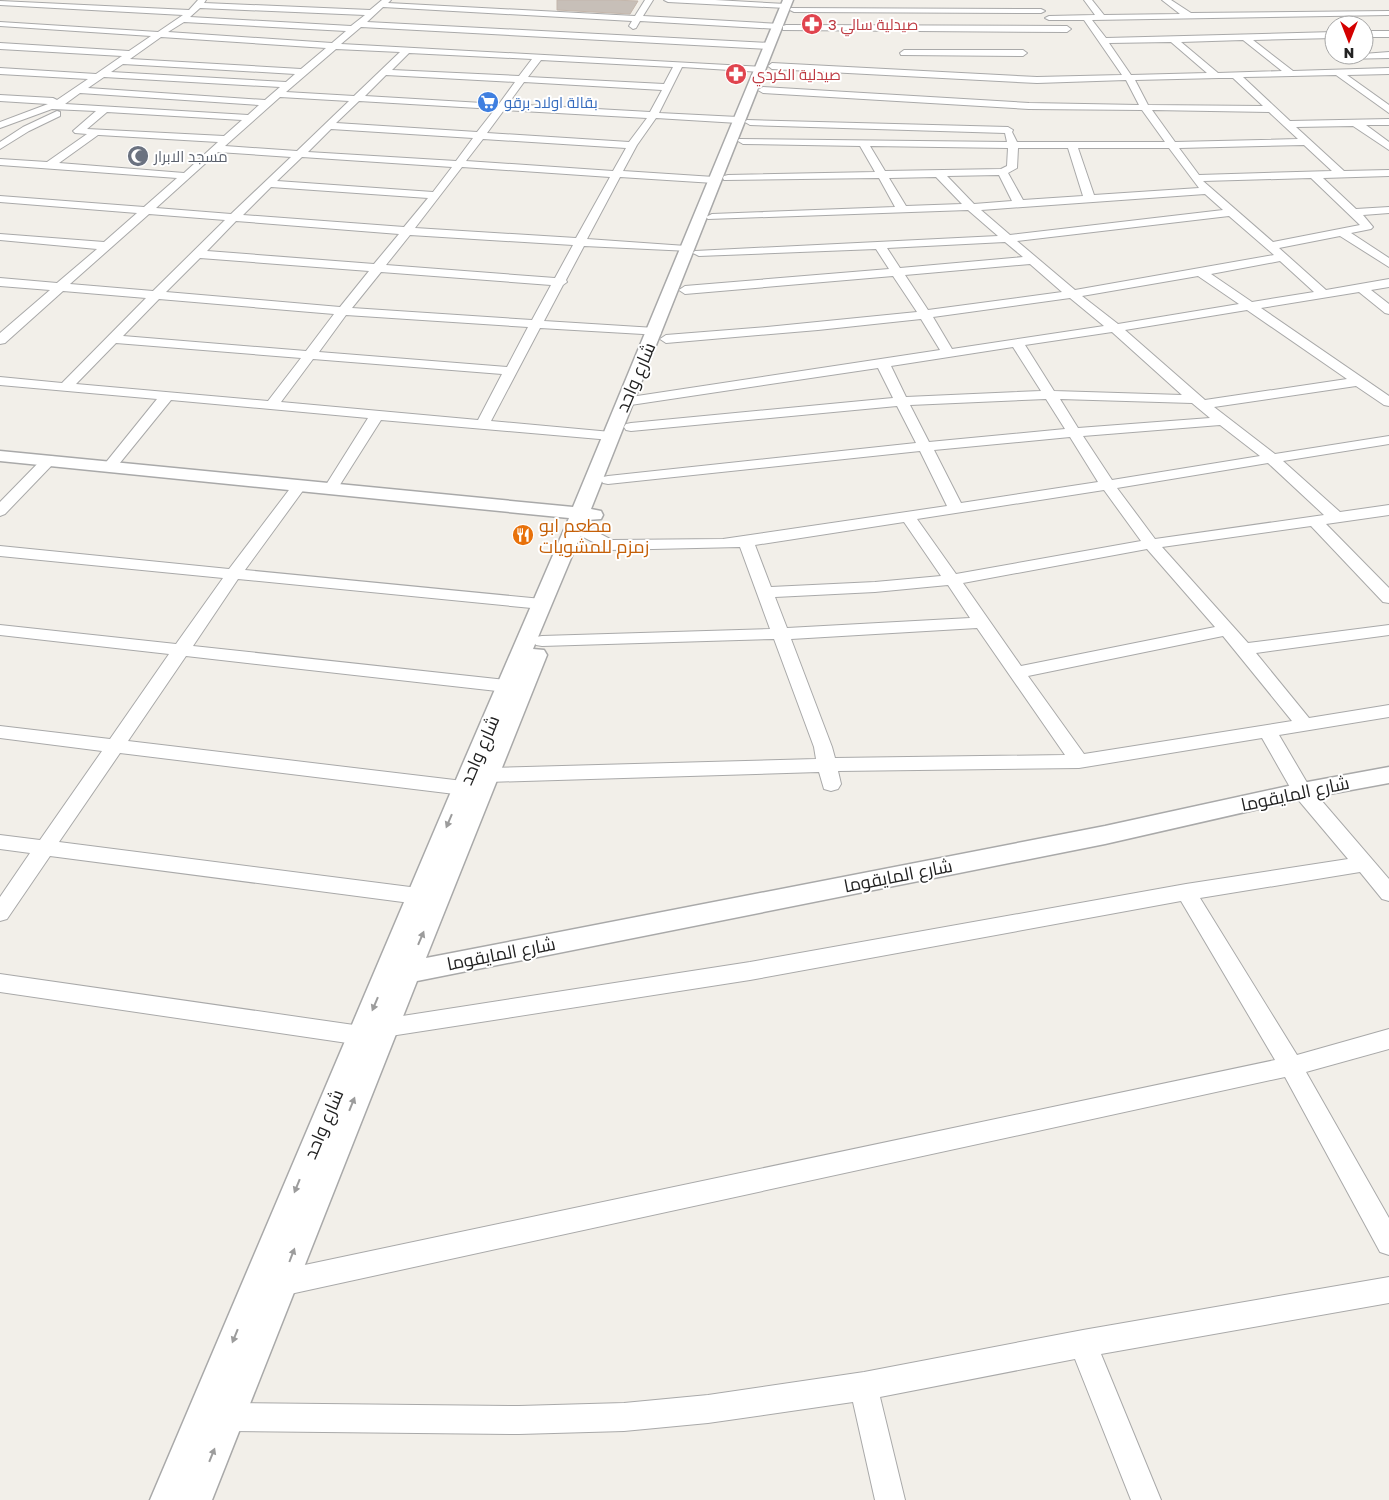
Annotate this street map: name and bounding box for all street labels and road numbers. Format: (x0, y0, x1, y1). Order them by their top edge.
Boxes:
street label: شارع واحد (610, 339, 661, 416)
street label: شارع واحد (454, 712, 505, 789)
street label: شارع المايقوما (1239, 771, 1352, 817)
street label: شارع المايقوما (842, 854, 955, 898)
street label: شارع المايقوما (445, 932, 558, 976)
street label: شارع واحد (298, 1086, 349, 1163)

